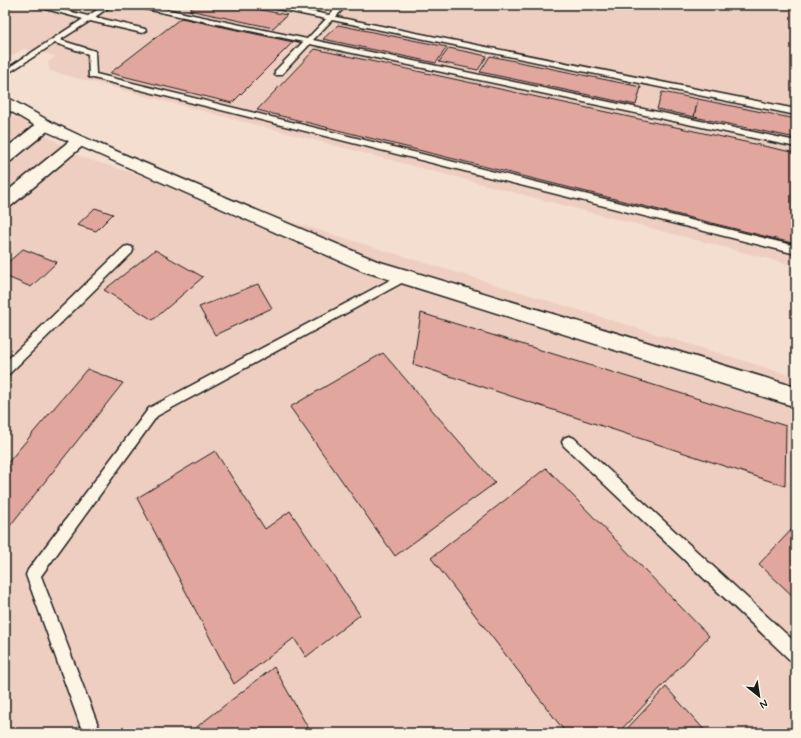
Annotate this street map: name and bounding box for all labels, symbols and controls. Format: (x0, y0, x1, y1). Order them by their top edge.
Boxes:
north arrow (739, 676, 779, 716)
text: N (757, 696, 770, 712)

